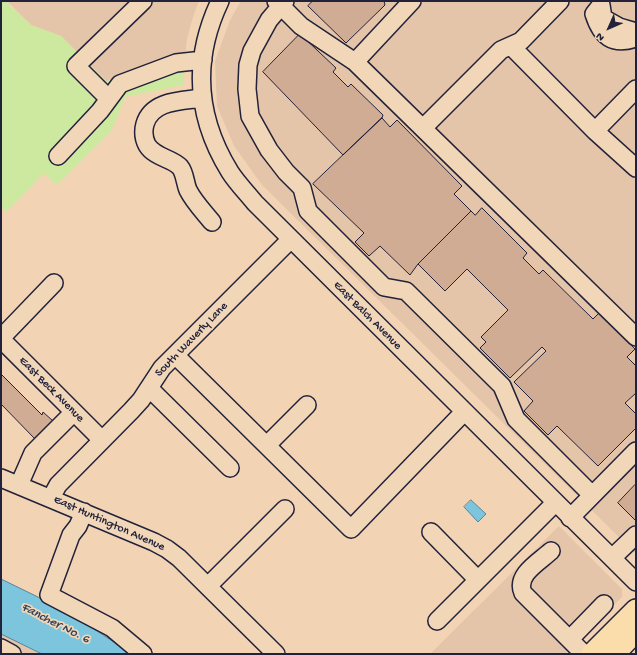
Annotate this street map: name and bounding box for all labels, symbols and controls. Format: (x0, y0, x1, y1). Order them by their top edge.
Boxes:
north arrow (589, 8, 629, 48)
text: N (594, 30, 607, 43)
street label: East Balch Avenue (330, 279, 404, 353)
street label: South Waverly Lane (153, 300, 231, 380)
street label: East Beck Avenue (15, 354, 87, 426)
street label: East Huntington Avenue (51, 493, 167, 555)
water label: Fancher No. 6 (18, 600, 92, 648)

